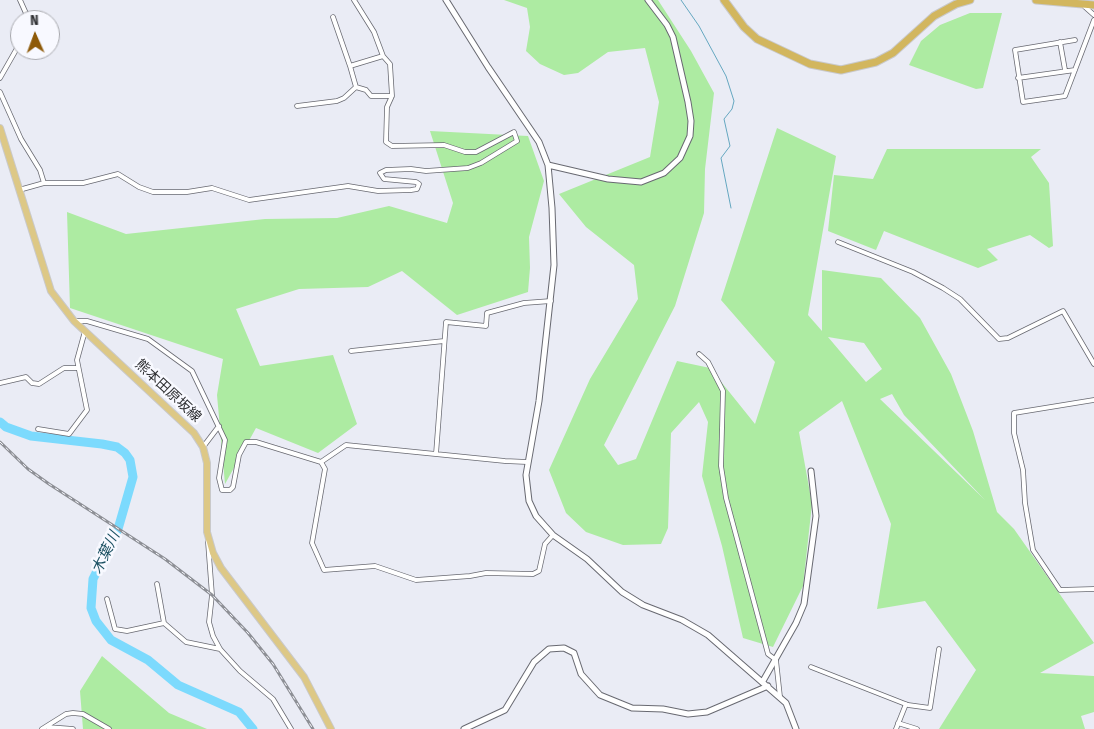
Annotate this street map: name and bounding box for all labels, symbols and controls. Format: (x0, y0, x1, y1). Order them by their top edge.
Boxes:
north arrow (10, 10, 60, 60)
text: N (30, 12, 39, 29)
street label: 熊本田原坂線 (132, 356, 204, 426)
water label: 木葉川 (88, 529, 124, 577)

